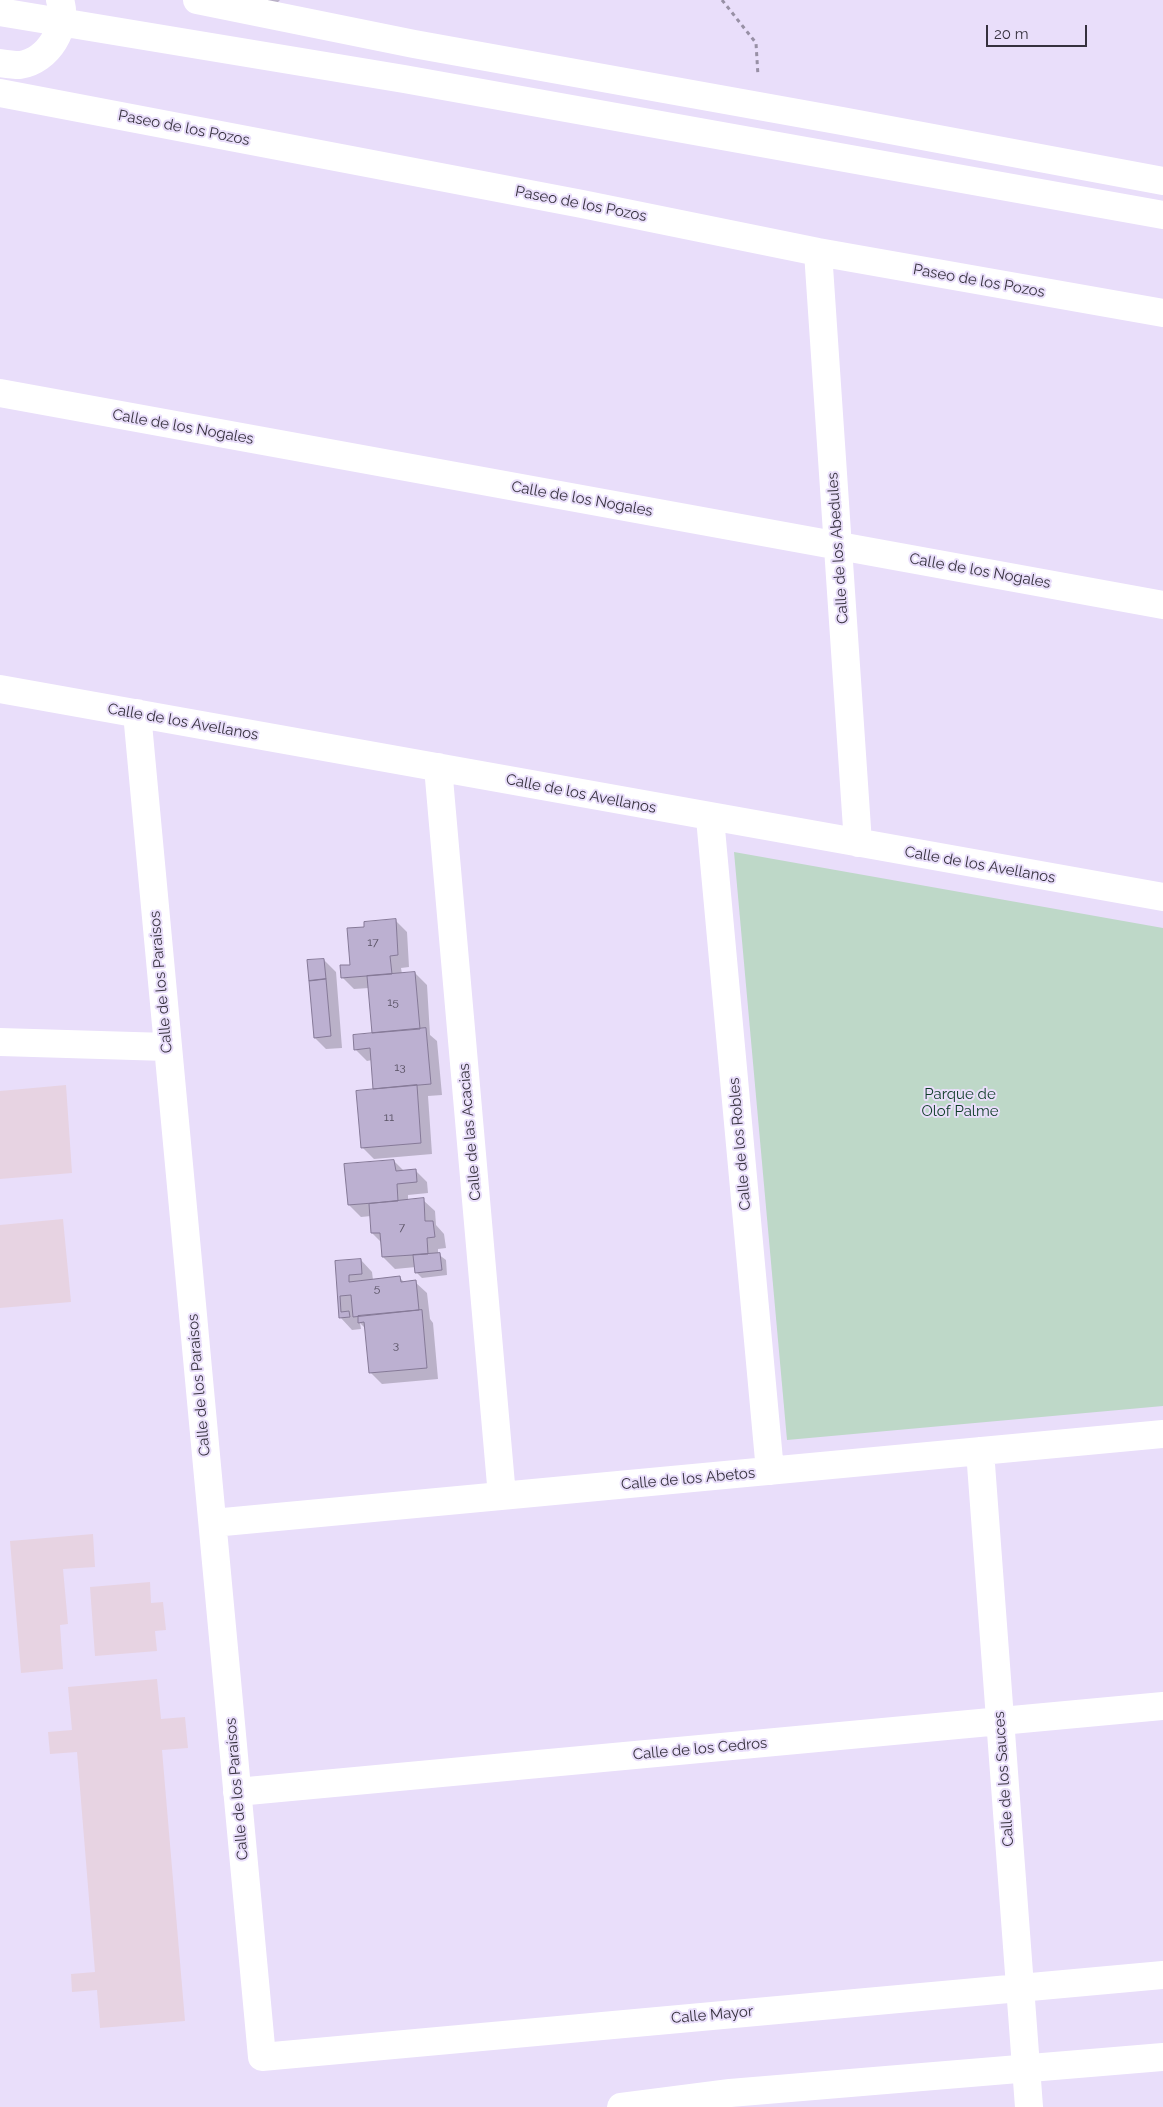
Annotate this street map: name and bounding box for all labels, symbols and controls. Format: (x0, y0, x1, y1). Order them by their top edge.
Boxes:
scale bar (988, 15, 1089, 47)
text: 20 m (994, 25, 1029, 43)
street label: Paseo de los Pozos (117, 106, 251, 150)
street label: Paseo de los Pozos (514, 182, 648, 226)
street label: Paseo de los Pozos (912, 261, 1046, 301)
street label: Calle de los Nogales (111, 406, 255, 448)
street label: Calle de los Abedules (824, 472, 852, 624)
street label: Calle de los Nogales (510, 478, 654, 520)
street label: Calle de los Nogales (908, 550, 1052, 592)
street label: Calle de los Avellanos (106, 700, 260, 744)
street label: Calle de los Avellanos (504, 771, 658, 817)
street label: Calle de los Avellanos (903, 843, 1057, 887)
street label: Calle de los Paraísos (146, 910, 176, 1054)
house number: 17 (367, 935, 379, 949)
house number: 15 (387, 995, 399, 1009)
house number: 13 (394, 1060, 406, 1074)
street label: Calle de las Acacias (455, 1063, 485, 1201)
street label: Calle de los Robles (725, 1077, 755, 1211)
park label: Parque de Olof Palme (921, 1085, 999, 1120)
house number: 11 (384, 1110, 394, 1124)
house number: 7 (399, 1220, 405, 1234)
house number: 5 (374, 1281, 380, 1295)
street label: Calle de los Paraísos (184, 1313, 214, 1457)
house number: 3 (393, 1338, 399, 1352)
street label: Calle de los Abetos (620, 1464, 756, 1494)
street label: Calle de los Sauces (990, 1711, 1018, 1847)
street label: Calle de los Paraísos (222, 1717, 252, 1861)
street label: Calle de los Cedros (632, 1734, 768, 1764)
street label: Calle Mayor (670, 2002, 754, 2028)

